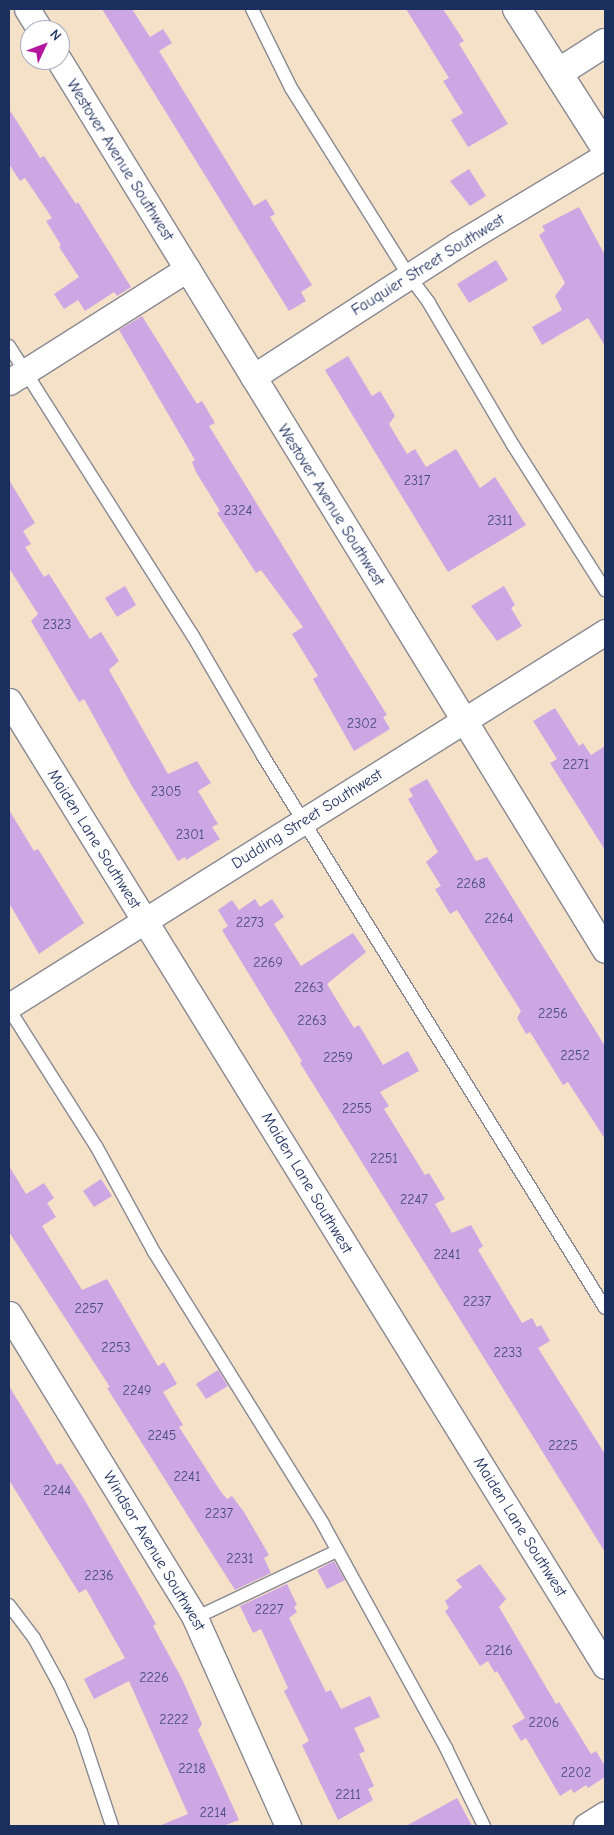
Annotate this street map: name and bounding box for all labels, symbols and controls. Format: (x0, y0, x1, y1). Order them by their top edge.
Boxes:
north arrow (20, 20, 70, 70)
text: N (46, 26, 65, 44)
street label: Westover Avenue Southwest (62, 76, 178, 244)
street label: Fauquier Street Southwest (348, 210, 508, 320)
street label: Westover Avenue Southwest (273, 421, 389, 589)
house number: 2317 (404, 473, 430, 489)
house number: 2324 (224, 503, 252, 519)
house number: 2311 (487, 513, 513, 529)
house number: 2323 (43, 617, 71, 633)
house number: 2302 (347, 716, 377, 732)
house number: 2271 (563, 757, 589, 773)
street label: Dudding Street Southwest (228, 765, 386, 873)
street label: Maiden Lane Southwest (43, 766, 145, 912)
house number: 2305 (151, 784, 181, 800)
house number: 2301 (176, 827, 204, 843)
house number: 2268 (456, 876, 486, 892)
house number: 2264 (484, 911, 514, 927)
house number: 2273 (236, 915, 264, 931)
house number: 2269 (253, 955, 283, 971)
house number: 2263 (294, 980, 324, 996)
house number: 2256 (538, 1006, 568, 1022)
house number: 2263 (297, 1013, 327, 1029)
house number: 2252 (560, 1048, 590, 1064)
house number: 2259 (323, 1050, 353, 1066)
house number: 2255 (342, 1101, 372, 1117)
street label: Maiden Lane Southwest (257, 1109, 357, 1257)
house number: 2251 (370, 1151, 398, 1167)
house number: 2247 (400, 1192, 428, 1208)
house number: 2241 (434, 1247, 460, 1263)
house number: 2237 (463, 1294, 491, 1310)
house number: 2257 (75, 1301, 103, 1317)
house number: 2253 (101, 1340, 131, 1356)
house number: 2233 (494, 1345, 522, 1361)
house number: 2249 (123, 1383, 151, 1399)
house number: 2245 (148, 1428, 176, 1444)
house number: 2225 (548, 1438, 578, 1454)
street label: Maiden Lane Southwest (469, 1454, 571, 1600)
street label: Windsor Avenue Southwest (99, 1468, 209, 1634)
house number: 2241 (174, 1469, 200, 1485)
house number: 2244 (43, 1483, 71, 1499)
house number: 2237 (205, 1506, 233, 1522)
house number: 2231 (226, 1551, 254, 1567)
house number: 2236 (84, 1568, 114, 1584)
house number: 2227 (255, 1602, 283, 1618)
house number: 2216 (485, 1643, 513, 1659)
house number: 2226 (139, 1670, 169, 1686)
house number: 2222 (159, 1712, 189, 1728)
house number: 2206 (529, 1715, 559, 1731)
house number: 2218 (178, 1761, 206, 1777)
house number: 2202 (561, 1765, 591, 1781)
house number: 2211 (335, 1787, 361, 1803)
house number: 2214 (200, 1805, 226, 1821)

